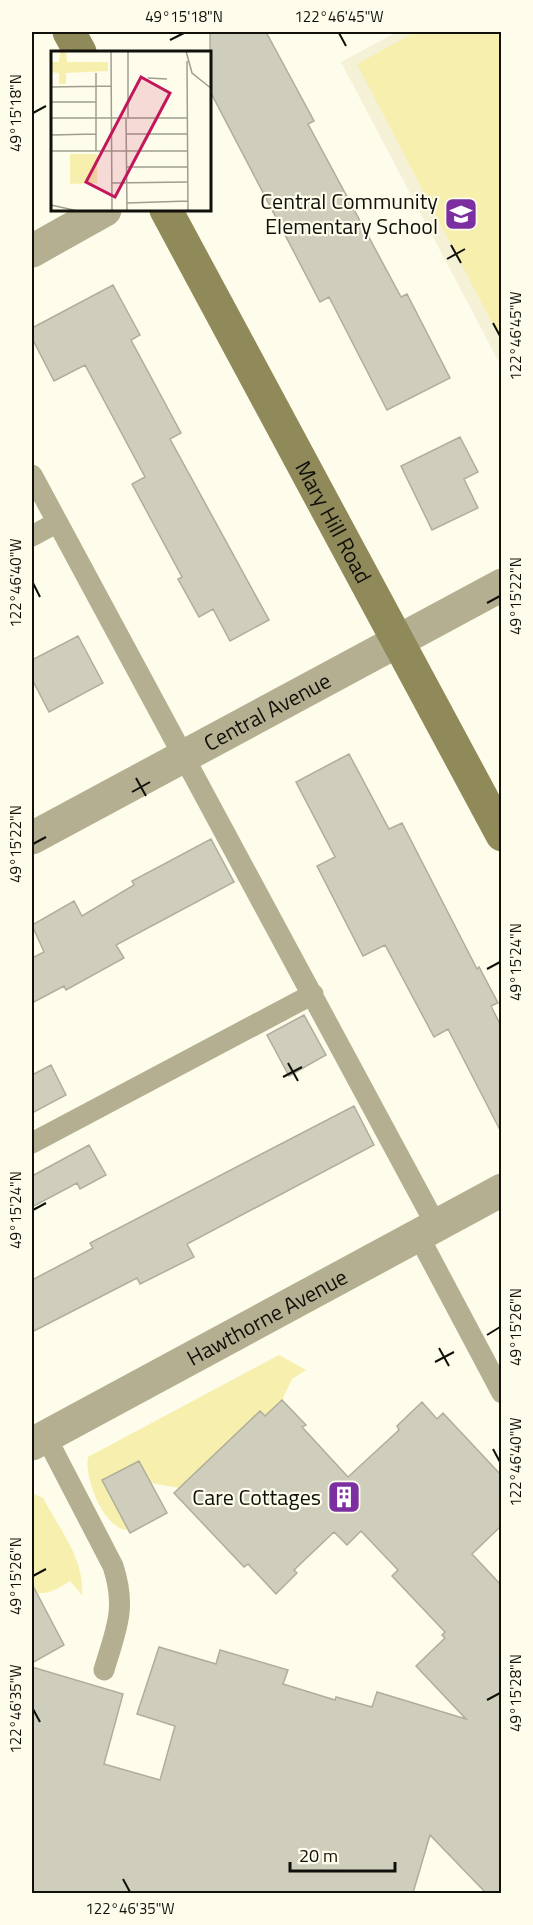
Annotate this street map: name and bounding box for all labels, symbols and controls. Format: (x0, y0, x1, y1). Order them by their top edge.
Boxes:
text: 49°15'18"N (145, 5, 223, 28)
text: 122°46'45"W (294, 5, 384, 28)
inset map (51, 51, 212, 212)
text: 49°15'18"N (4, 74, 27, 152)
place label: Central Community Elementary School (260, 184, 438, 243)
school or university icon: Central Community Elementary School (443, 196, 479, 232)
text: 122°46'45"W (504, 291, 527, 381)
street label: Mary Hill Road (287, 454, 381, 589)
text: 122°46'40"W (4, 538, 27, 628)
text: 49°15'22"N (504, 557, 527, 635)
street label: Central Avenue (197, 663, 337, 760)
text: 49°15'22"N (4, 805, 27, 883)
text: 49°15'24"N (504, 923, 527, 1001)
text: 49°15'24"N (4, 1171, 27, 1249)
street label: Hawthorne Avenue (180, 1260, 353, 1374)
text: 49°15'26"N (504, 1288, 527, 1366)
text: 122°46'40"W (504, 1417, 527, 1507)
building icon: Care Cottages (326, 1479, 362, 1515)
place label: Care Cottages (192, 1480, 321, 1514)
text: 49°15'26"N (4, 1537, 27, 1615)
text: 49°15'28"N (504, 1654, 527, 1732)
text: 122°46'35"W (4, 1664, 27, 1754)
scale bar (290, 1835, 395, 1873)
text: 20 m (299, 1842, 338, 1869)
text: 122°46'35"W (85, 1897, 175, 1920)

